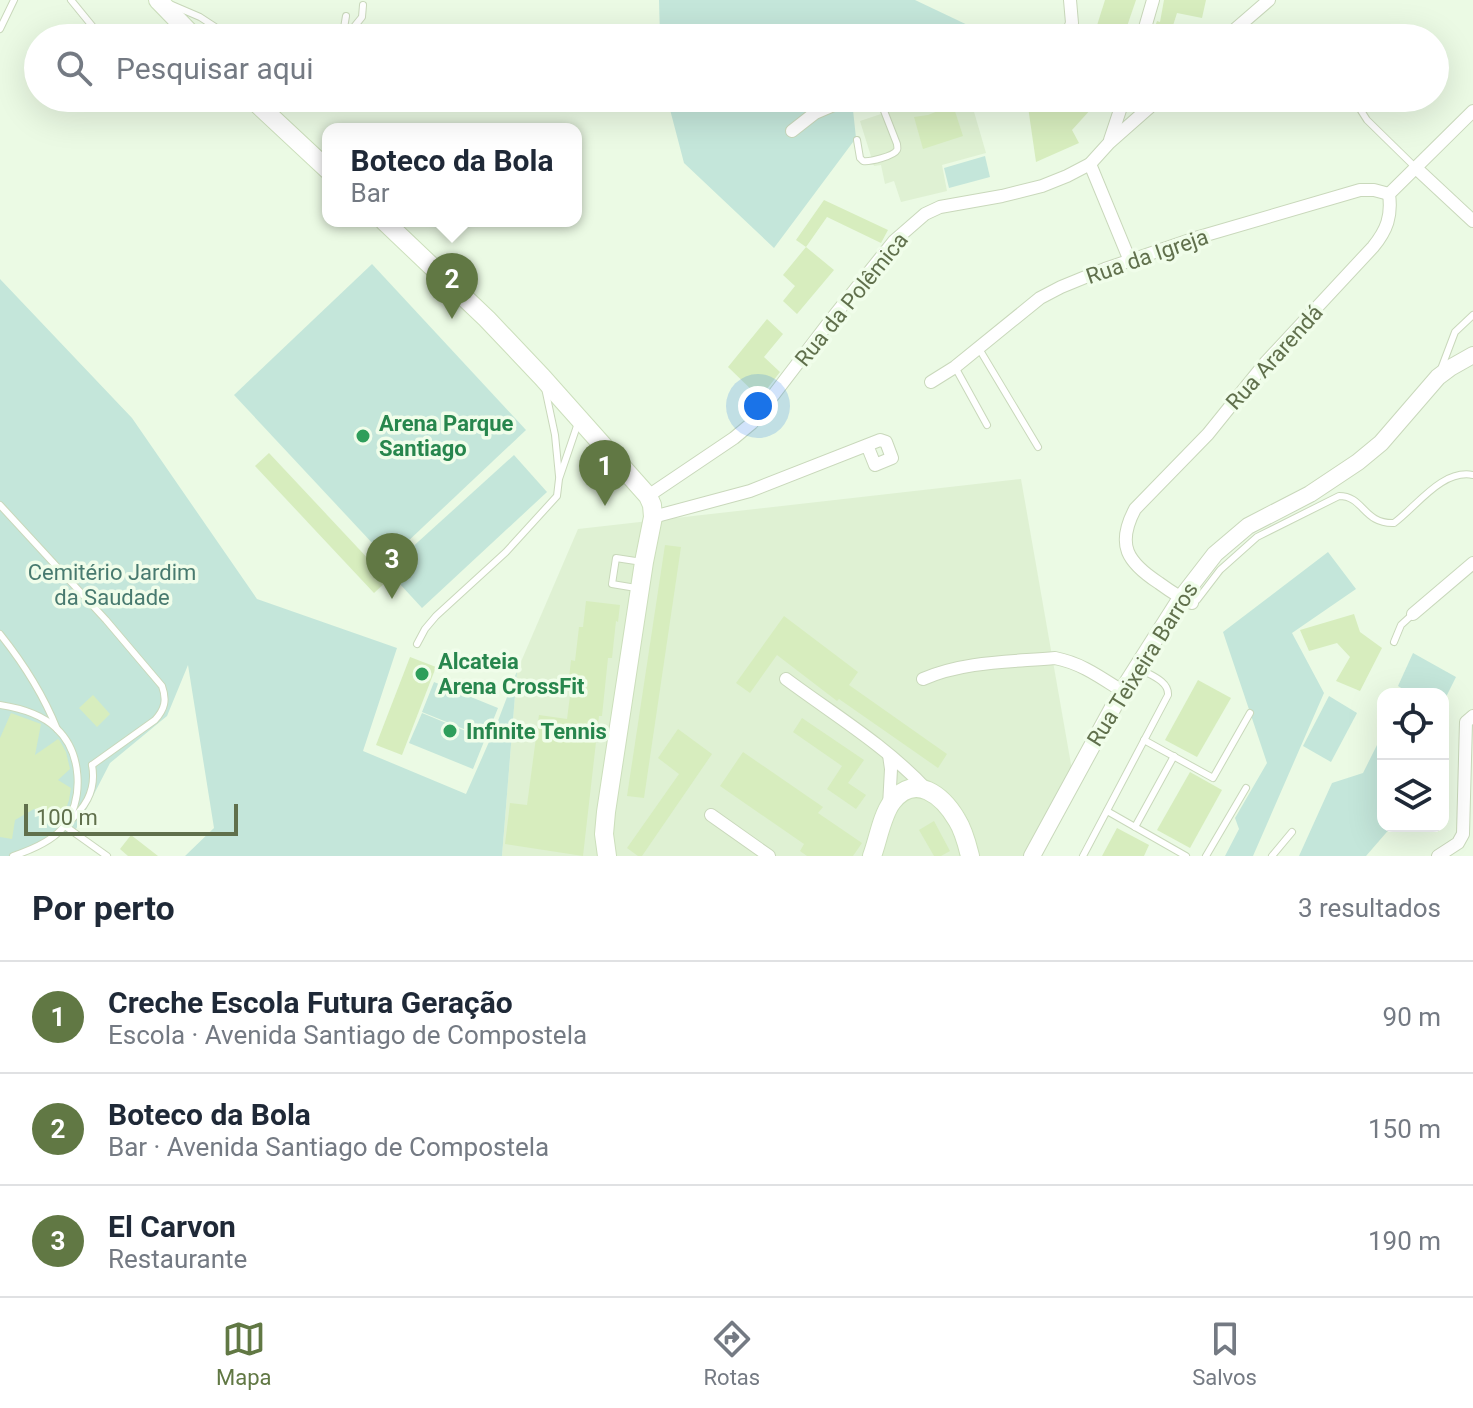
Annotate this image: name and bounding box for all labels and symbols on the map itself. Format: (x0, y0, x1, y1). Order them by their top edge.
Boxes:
street label: Rua da Igreja (1083, 224, 1211, 289)
street label: Rua da Polêmica (790, 228, 913, 371)
pin: 2 (426, 253, 478, 319)
street label: Rua Ararendá (1221, 300, 1328, 415)
your location (738, 386, 778, 426)
place label: Arena Parque Santiago (379, 411, 514, 461)
marker: Arena Parque Santiago (354, 427, 372, 445)
pin: 1 (579, 440, 631, 506)
pin: 3 (366, 533, 418, 599)
park label: Cemitério Jardim da Saudade (28, 560, 196, 610)
street label: Rua Teixeira Barros (1082, 578, 1203, 751)
place label: Alcateia Arena CrossFit (438, 649, 585, 699)
marker: Alcateia Arena CrossFit (413, 665, 431, 683)
place label: Infinite Tennis (466, 719, 607, 744)
marker: Infinite Tennis (441, 722, 459, 740)
scale bar (24, 800, 238, 836)

